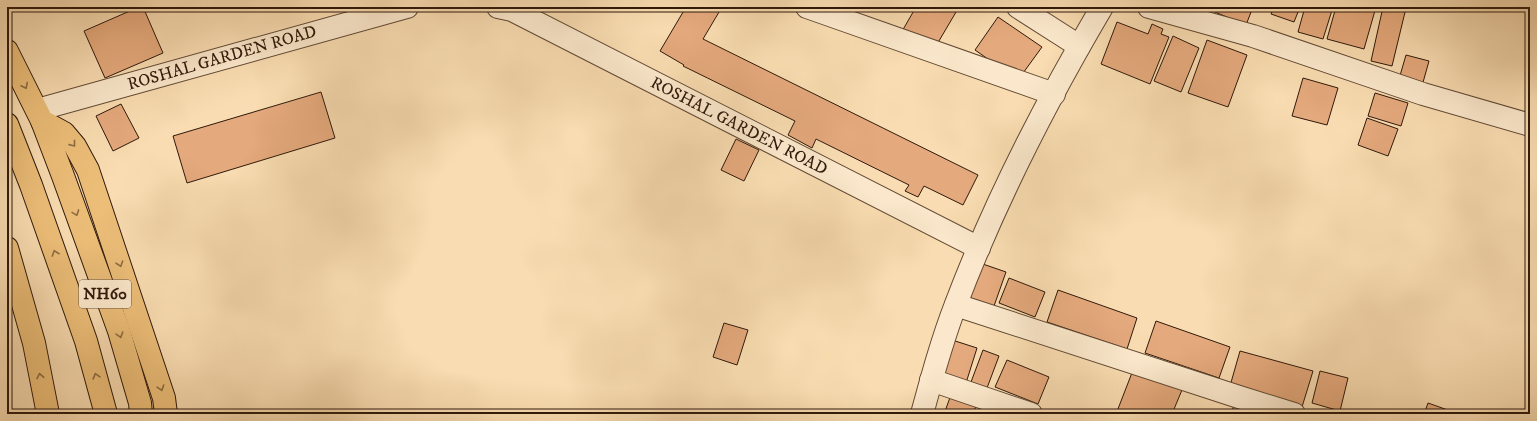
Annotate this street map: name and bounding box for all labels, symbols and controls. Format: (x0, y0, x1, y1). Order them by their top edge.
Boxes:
street label: ROSHAL GARDEN ROAD (125, 20, 319, 96)
street label: ROSHAL GARDEN ROAD (647, 72, 831, 180)
one-way arrow (20, 82, 27, 89)
one-way arrow (68, 139, 75, 146)
one-way arrow (71, 209, 80, 216)
one-way arrow (51, 250, 60, 257)
one-way arrow (115, 261, 123, 268)
road number: NH60 (79, 280, 131, 308)
one-way arrow (115, 331, 124, 338)
one-way arrow (37, 373, 45, 379)
one-way arrow (92, 373, 101, 380)
one-way arrow (156, 384, 164, 391)

